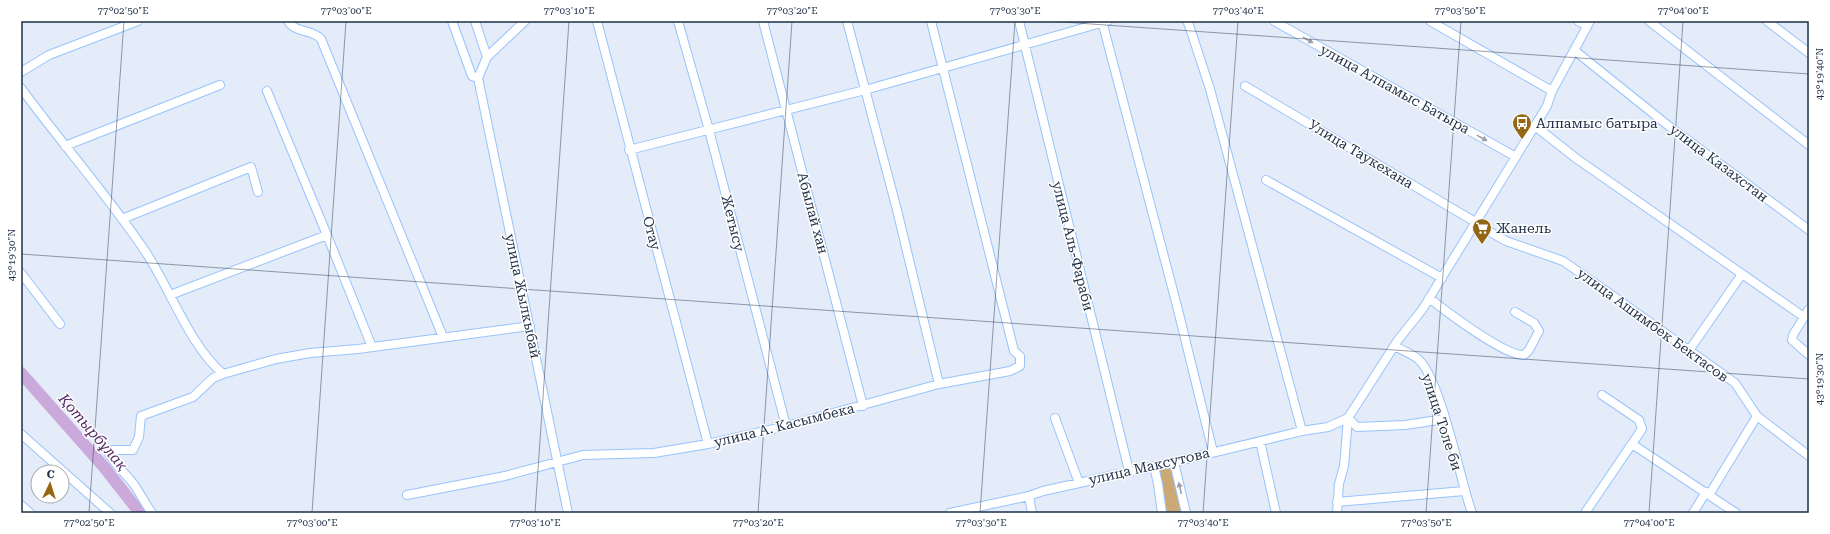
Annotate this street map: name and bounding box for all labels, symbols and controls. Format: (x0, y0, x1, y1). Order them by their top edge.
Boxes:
text: 77°02'50"E (97, 5, 149, 16)
text: 77°03'00"E (320, 5, 372, 16)
text: 77°03'10"E (543, 5, 595, 16)
text: 77°03'20"E (766, 5, 818, 16)
text: 77°03'30"E (989, 5, 1041, 16)
text: 77°03'40"E (1212, 5, 1264, 16)
text: 77°03'50"E (1434, 5, 1486, 16)
text: 77°04'00"E (1657, 5, 1709, 16)
one-way arrow (1302, 37, 1314, 44)
street label: улица Алпамыс Батыра (1317, 41, 1473, 137)
text: 43°19'40"N (1814, 48, 1825, 100)
bus stop icon: Алпамыс батыра (1511, 112, 1533, 140)
place label: Алпамыс батыра (1536, 115, 1658, 131)
street label: Улица Таукехана (1306, 116, 1417, 192)
street label: улица Казахстан (1667, 121, 1771, 205)
one-way arrow (1477, 135, 1488, 142)
street label: Абылай хан (794, 170, 832, 256)
street label: улица Аль-Фараби (1049, 180, 1097, 312)
street label: Жетысу (718, 193, 748, 254)
street label: Отау (640, 214, 664, 252)
supermarket icon: Жанель (1471, 217, 1493, 245)
place label: Жанель (1496, 220, 1552, 236)
text: 43°19'30"N (6, 229, 17, 281)
street label: улица Жылкыбай (502, 232, 544, 360)
street label: улица Ашимбек Бектасов (1574, 265, 1732, 385)
text: 43°19'30"N (1814, 353, 1825, 405)
street label: улица Толе би (1419, 371, 1465, 473)
water label: Қотырбұлақ (54, 389, 132, 475)
street label: улица А. Касымбека (712, 400, 856, 450)
street label: улица Максутова (1087, 444, 1211, 488)
north arrow (30, 464, 70, 504)
text: С (46, 468, 55, 481)
one-way arrow (1176, 482, 1182, 494)
text: 77°02'50"E (63, 517, 115, 528)
text: 77°03'00"E (286, 517, 338, 528)
text: 77°03'10"E (509, 517, 561, 528)
text: 77°03'20"E (732, 517, 784, 528)
text: 77°03'30"E (955, 517, 1007, 528)
text: 77°03'40"E (1177, 517, 1229, 528)
text: 77°03'50"E (1400, 517, 1452, 528)
text: 77°04'00"E (1623, 517, 1675, 528)

